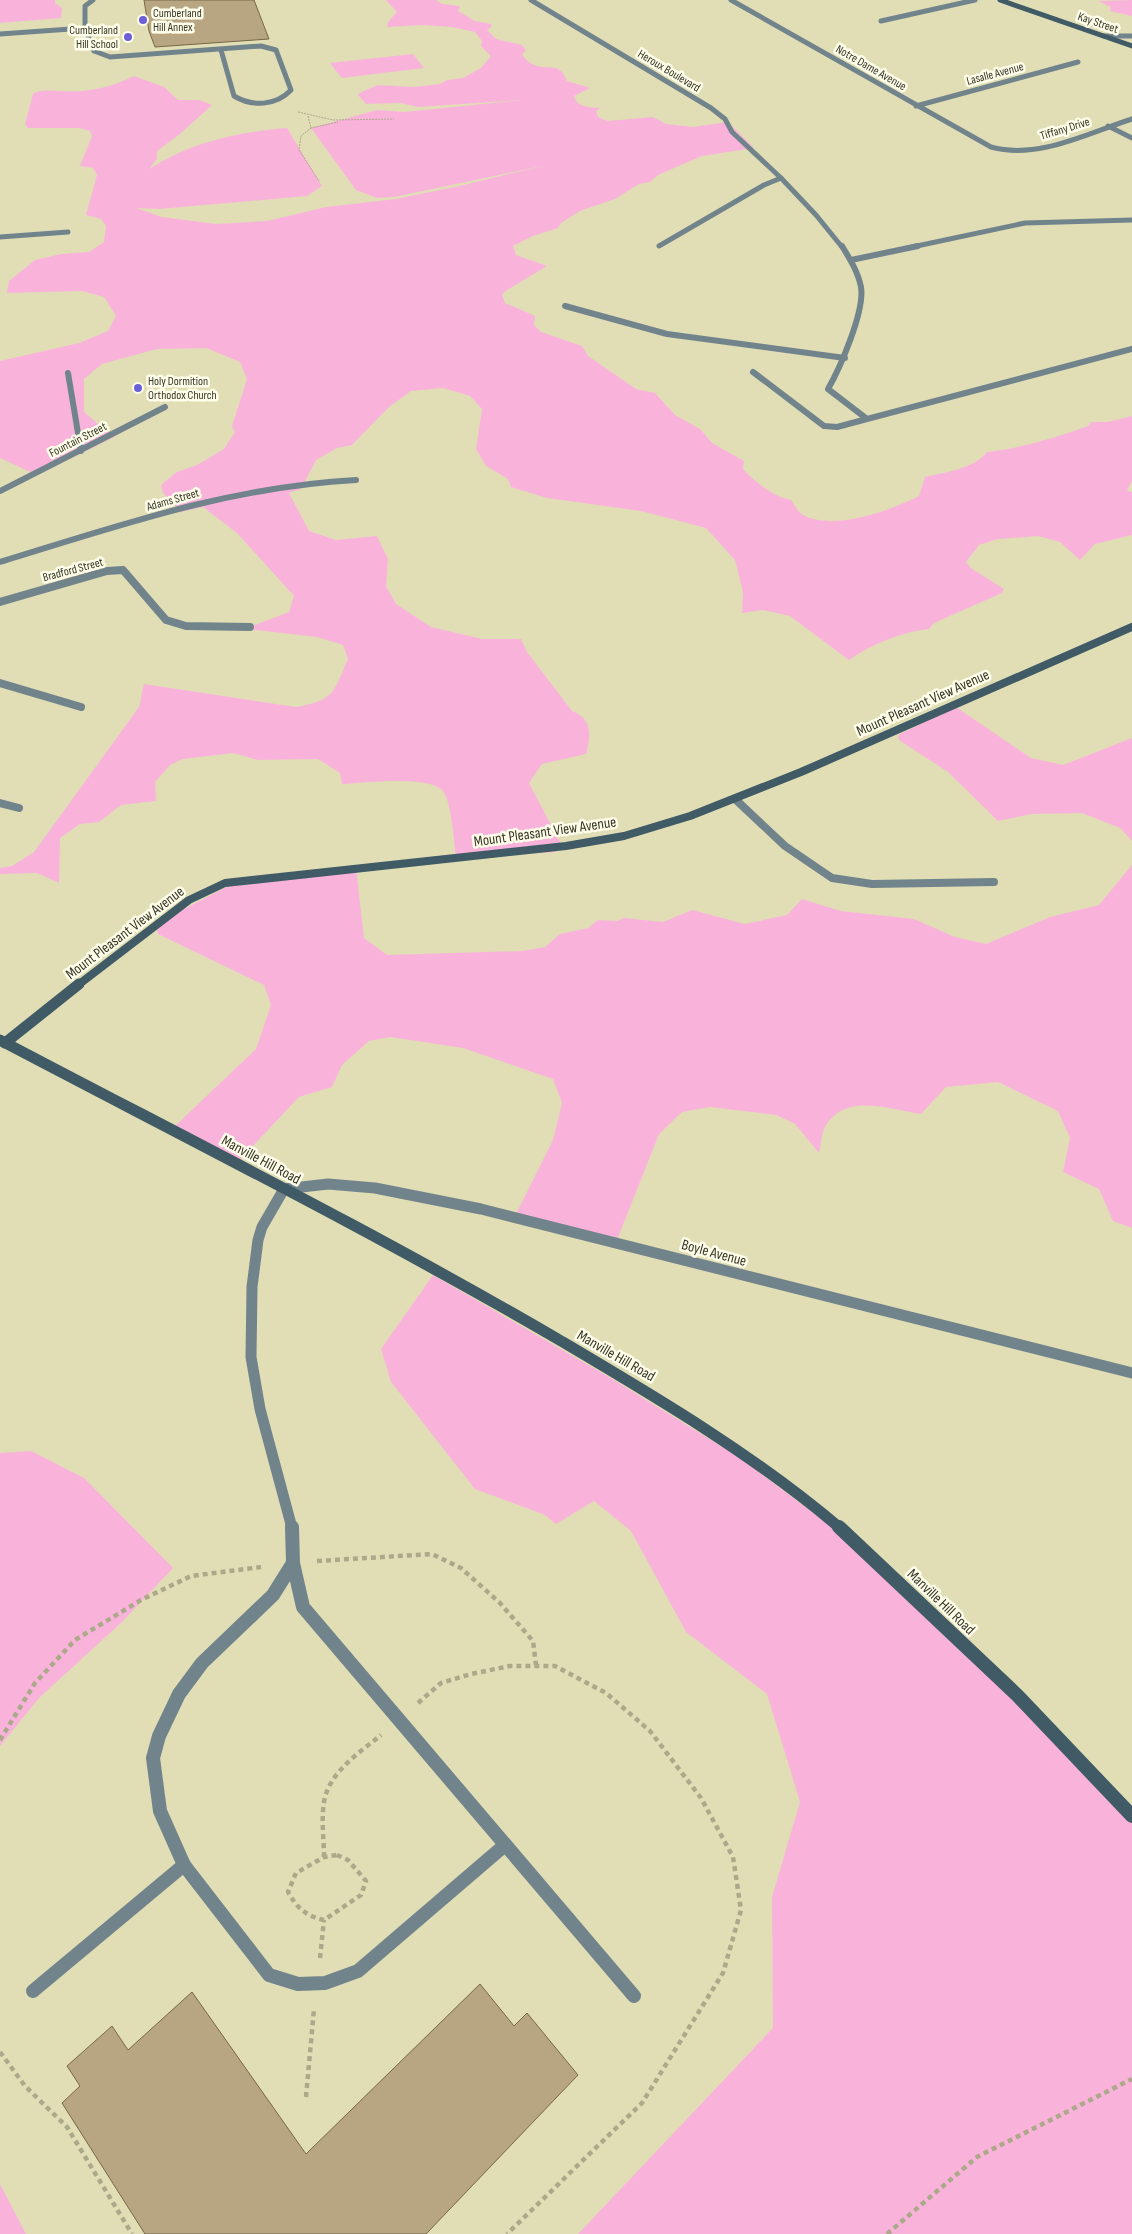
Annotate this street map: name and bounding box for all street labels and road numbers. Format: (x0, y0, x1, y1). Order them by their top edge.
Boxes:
street label: Kay Street (1076, 9, 1121, 37)
street label: Notre Dame Avenue (833, 42, 909, 94)
street label: Heroux Boulevard (635, 46, 703, 96)
street label: Lasalle Avenue (965, 59, 1025, 89)
street label: Tiffany Drive (1038, 114, 1092, 144)
street label: Fountain Street (47, 419, 110, 461)
street label: Adams Street (144, 485, 201, 515)
street label: Bradford Street (41, 555, 105, 585)
street label: Mount Pleasant View Avenue (854, 665, 992, 741)
street label: Mount Pleasant View Avenue (473, 813, 617, 851)
street label: Mount Pleasant View Avenue (62, 882, 188, 984)
street label: Manville Hill Road (218, 1131, 304, 1189)
street label: Boyle Avenue (679, 1235, 749, 1271)
street label: Manville Hill Road (574, 1326, 658, 1386)
street label: Manville Hill Road (903, 1565, 979, 1639)

